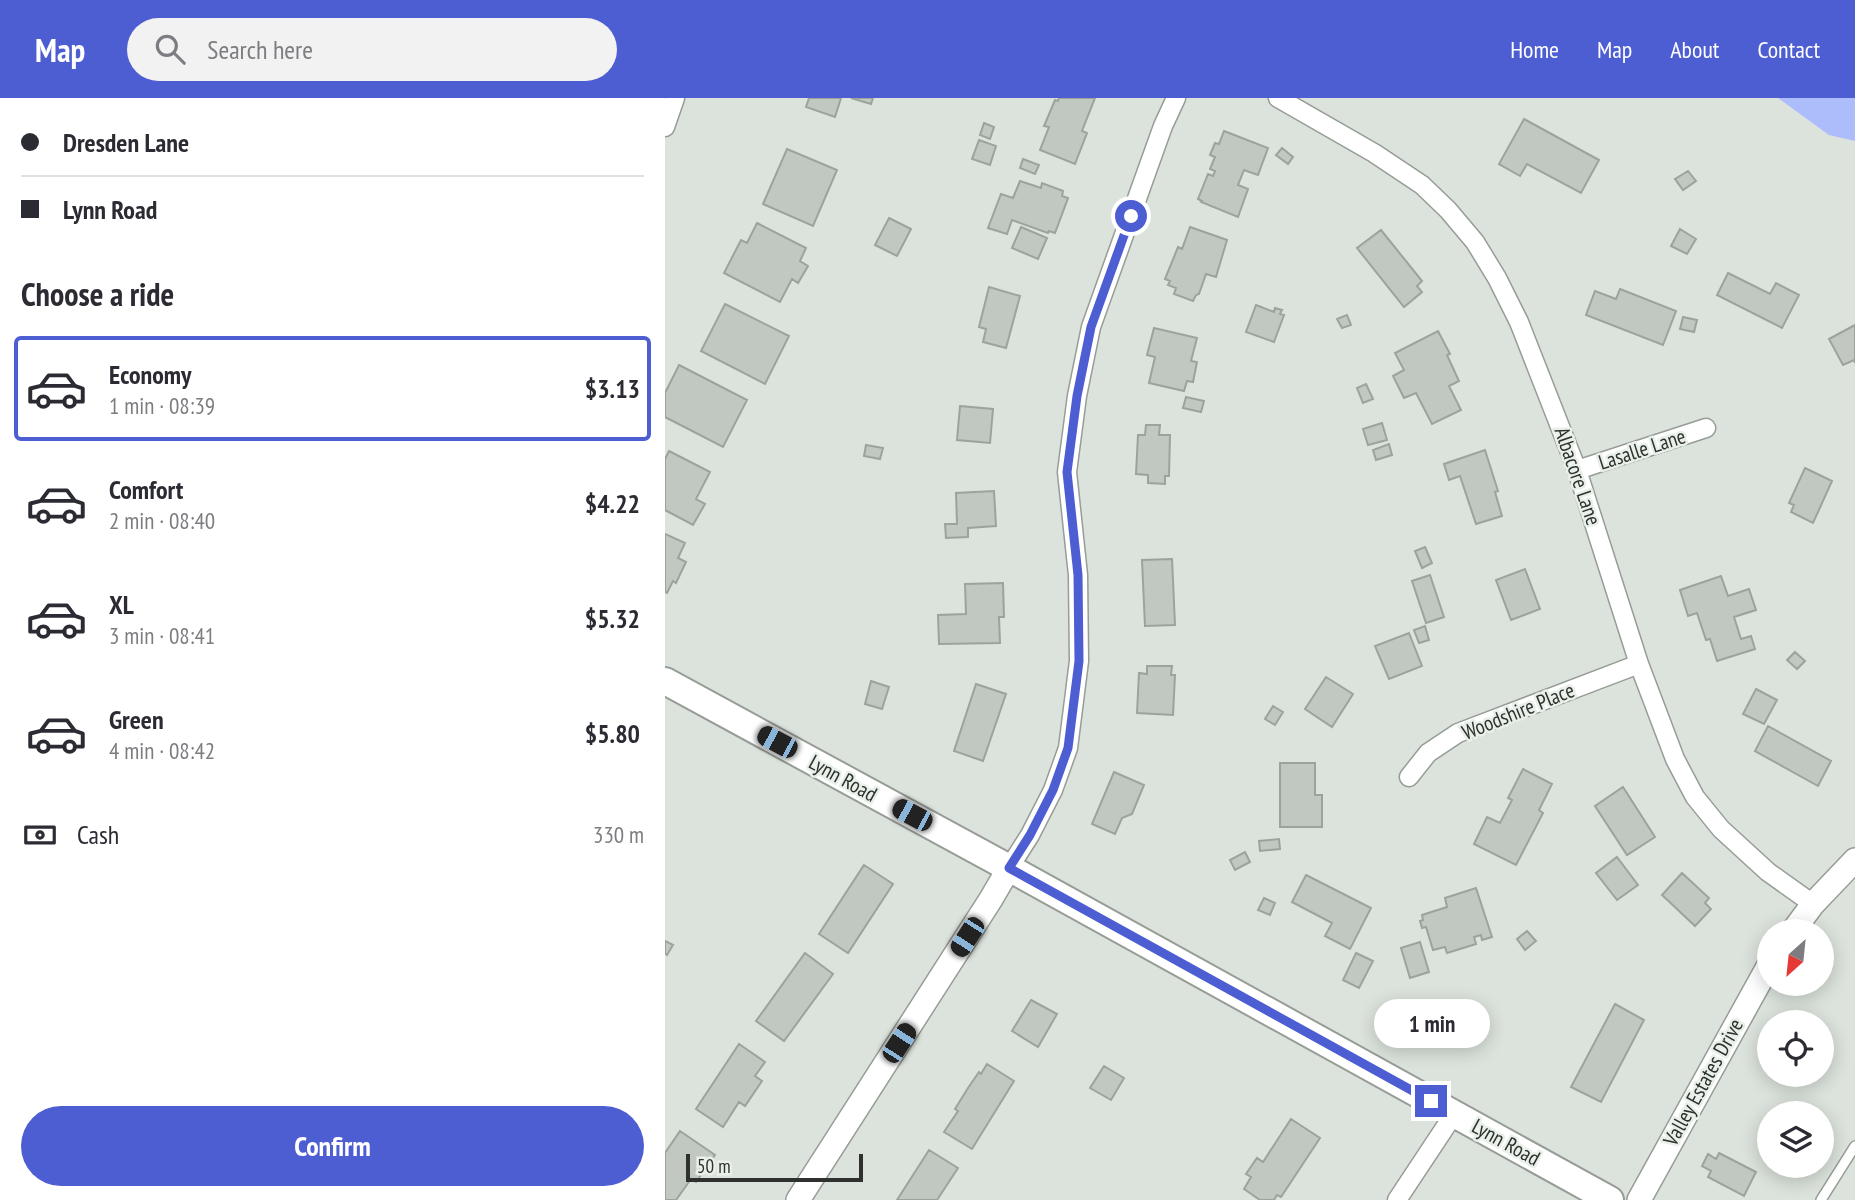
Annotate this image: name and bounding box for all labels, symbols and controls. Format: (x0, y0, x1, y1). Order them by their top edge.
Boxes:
search box (127, 18, 617, 81)
text: Map (35, 28, 85, 71)
icon: search (151, 30, 189, 68)
text: Search here (207, 33, 313, 66)
text: Home (1510, 34, 1559, 65)
text: Map (1597, 34, 1632, 65)
text: About (1670, 34, 1719, 65)
text: Contact (1757, 34, 1820, 65)
text: Dresden Lane (63, 126, 189, 159)
text: Lynn Road (63, 193, 157, 226)
route start (1115, 200, 1147, 232)
text: Choose a ride (21, 273, 174, 315)
icon: car (25, 357, 88, 420)
text: Economy (109, 358, 191, 391)
text: $3.13 (585, 372, 640, 405)
text: 1 min · 08:39 (109, 391, 215, 420)
street label: Lasalle Lane (1595, 422, 1689, 476)
street label: Albacore Lane (1549, 423, 1607, 529)
icon: car (25, 472, 88, 535)
text: Comfort (109, 473, 183, 506)
text: $4.22 (585, 487, 640, 520)
text: 2 min · 08:40 (109, 506, 215, 535)
icon: car (25, 587, 88, 650)
text: XL (109, 588, 134, 621)
text: $5.32 (585, 602, 640, 635)
text: 3 min · 08:41 (109, 621, 215, 650)
street label: Woodshire Place (1458, 676, 1578, 746)
icon: car (25, 702, 88, 765)
text: Green (109, 703, 164, 736)
text: $5.80 (585, 717, 640, 750)
car (754, 723, 801, 761)
text: 4 min · 08:42 (109, 736, 215, 765)
street label: Lynn Road (804, 748, 882, 808)
car (889, 796, 936, 834)
icon: cash (21, 816, 59, 854)
text: Cash (77, 818, 119, 851)
text: 330 m (593, 820, 644, 849)
car (947, 914, 988, 960)
north arrow (1757, 919, 1834, 996)
map controls (1757, 919, 1834, 1178)
callout: 1 min (1373, 1000, 1489, 1048)
text: 1 min (1409, 1009, 1455, 1038)
button: locate (1757, 1010, 1834, 1087)
street label: Valley Estates Drive (1656, 1014, 1749, 1151)
car (879, 1020, 920, 1066)
route end (1415, 1085, 1447, 1117)
button: layers (1757, 1101, 1834, 1178)
button: Confirm (21, 1106, 644, 1186)
street label: Lynn Road (1467, 1112, 1545, 1172)
scale bar (686, 1151, 863, 1183)
text: 50 m (697, 1154, 731, 1178)

